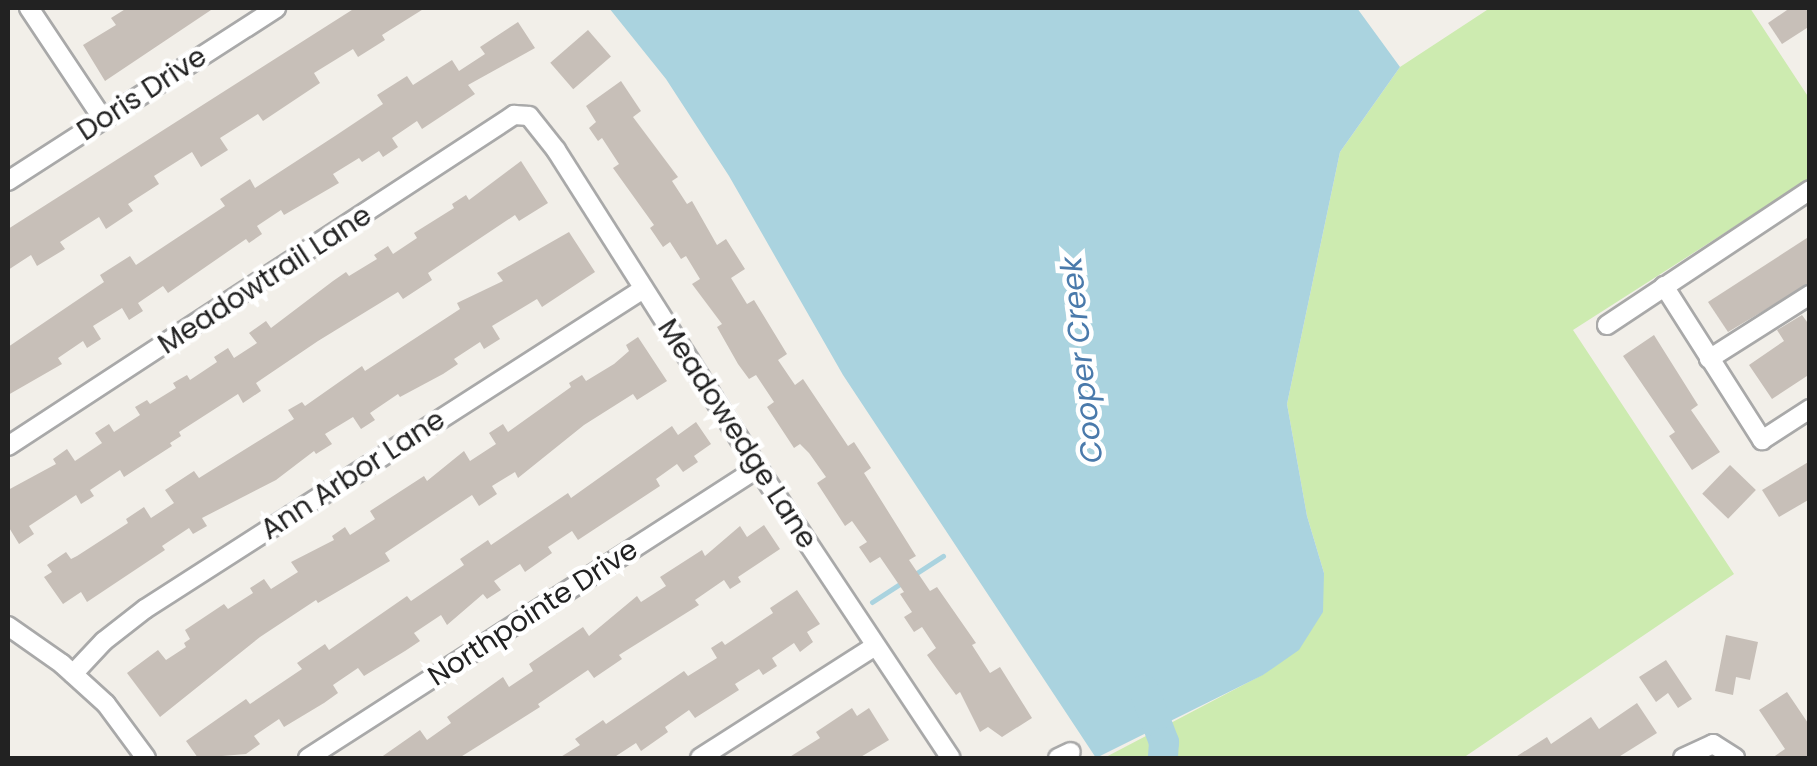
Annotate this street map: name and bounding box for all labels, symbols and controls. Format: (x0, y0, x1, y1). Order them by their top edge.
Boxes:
street label: Doris Drive (71, 40, 213, 148)
street label: Meadowtrail Lane (152, 199, 378, 361)
water label: Cooper Creek (1053, 255, 1111, 465)
street label: Meadowedge Lane (650, 313, 824, 555)
street label: Ann Arbor Lane (255, 403, 451, 547)
street label: Northpointe Drive (422, 533, 644, 693)

